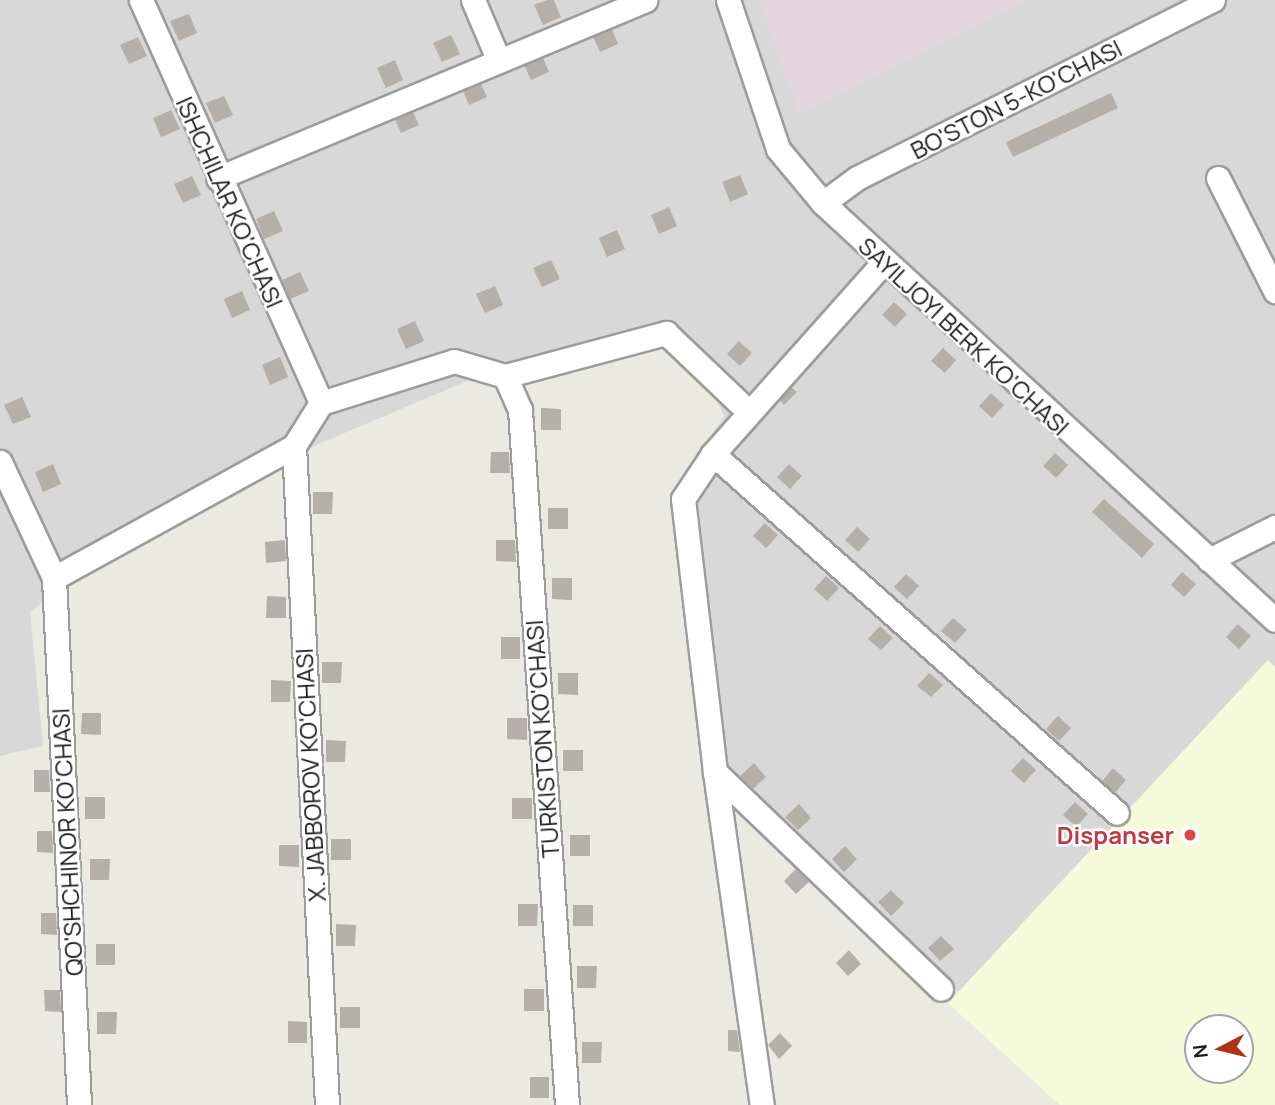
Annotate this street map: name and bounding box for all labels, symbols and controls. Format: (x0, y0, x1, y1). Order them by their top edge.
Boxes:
street label: BO'STON 5-KO'CHASI (906, 33, 1126, 165)
street label: ISHCHILAR KO'CHASI (170, 92, 290, 312)
street label: SAYILJOYI BERK KO'CHASI (853, 231, 1075, 441)
street label: TURKISTON KO'CHASI (519, 619, 565, 859)
street label: X. JABBOROV KO'CHASI (289, 648, 331, 902)
street label: QO'SHCHINOR KO'CHASI (46, 707, 88, 977)
place label: Dispanser (1057, 821, 1174, 849)
marker: Dispanser (1180, 825, 1200, 845)
north arrow (1184, 1014, 1254, 1084)
text: N (1186, 1043, 1214, 1060)

